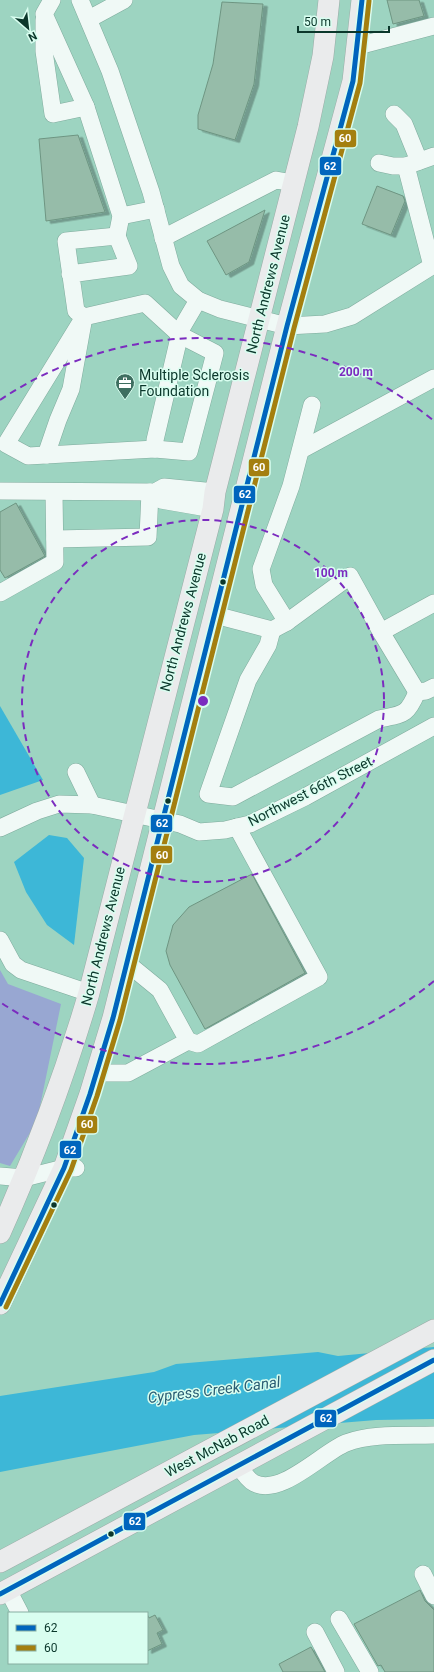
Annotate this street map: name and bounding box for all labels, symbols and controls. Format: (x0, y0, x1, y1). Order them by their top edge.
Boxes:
north arrow (8, 8, 48, 48)
scale bar (298, 8, 389, 34)
text: 50 m (304, 15, 331, 29)
text: N (26, 29, 39, 44)
line badge: 60 (334, 129, 357, 148)
text: 60 (339, 132, 351, 145)
line badge: 62 (319, 156, 342, 176)
text: 62 (324, 160, 336, 173)
street label: North Andrews Avenue (243, 213, 293, 355)
text: 200 m (339, 365, 373, 379)
place label: Multiple Sclerosis Foundation (139, 367, 249, 399)
office icon: Multiple Sclerosis Foundation (114, 372, 136, 400)
line badge: 60 (248, 458, 270, 477)
text: 60 (253, 461, 265, 474)
line badge: 62 (233, 485, 256, 504)
text: 62 (239, 488, 251, 501)
street label: North Andrews Avenue (157, 551, 209, 693)
text: 100 m (314, 566, 348, 580)
unlabelled marker (218, 577, 228, 587)
centre of rings (196, 694, 210, 708)
street label: Northwest 66th Street (245, 753, 375, 829)
unlabelled marker (163, 796, 173, 806)
line badge: 62 (150, 814, 173, 833)
text: 62 (156, 817, 168, 830)
line badge: 60 (150, 845, 173, 864)
text: 60 (156, 849, 168, 862)
street label: North Andrews Avenue (78, 865, 128, 1007)
line badge: 60 (76, 1115, 98, 1134)
text: 60 (81, 1118, 93, 1131)
line badge: 62 (59, 1140, 82, 1159)
text: 62 (64, 1144, 76, 1157)
unlabelled marker (49, 1200, 59, 1210)
water label: Cypress Creek Canal (147, 1373, 282, 1407)
line badge: 62 (314, 1409, 337, 1428)
street label: West McNab Road (162, 1412, 272, 1480)
text: 62 (320, 1412, 332, 1425)
line badge: 62 (123, 1512, 146, 1531)
text: 62 (129, 1515, 141, 1528)
unlabelled marker (106, 1529, 116, 1539)
legend (8, 1612, 148, 1664)
text: 62 (44, 1621, 58, 1635)
text: 60 (44, 1641, 58, 1655)

